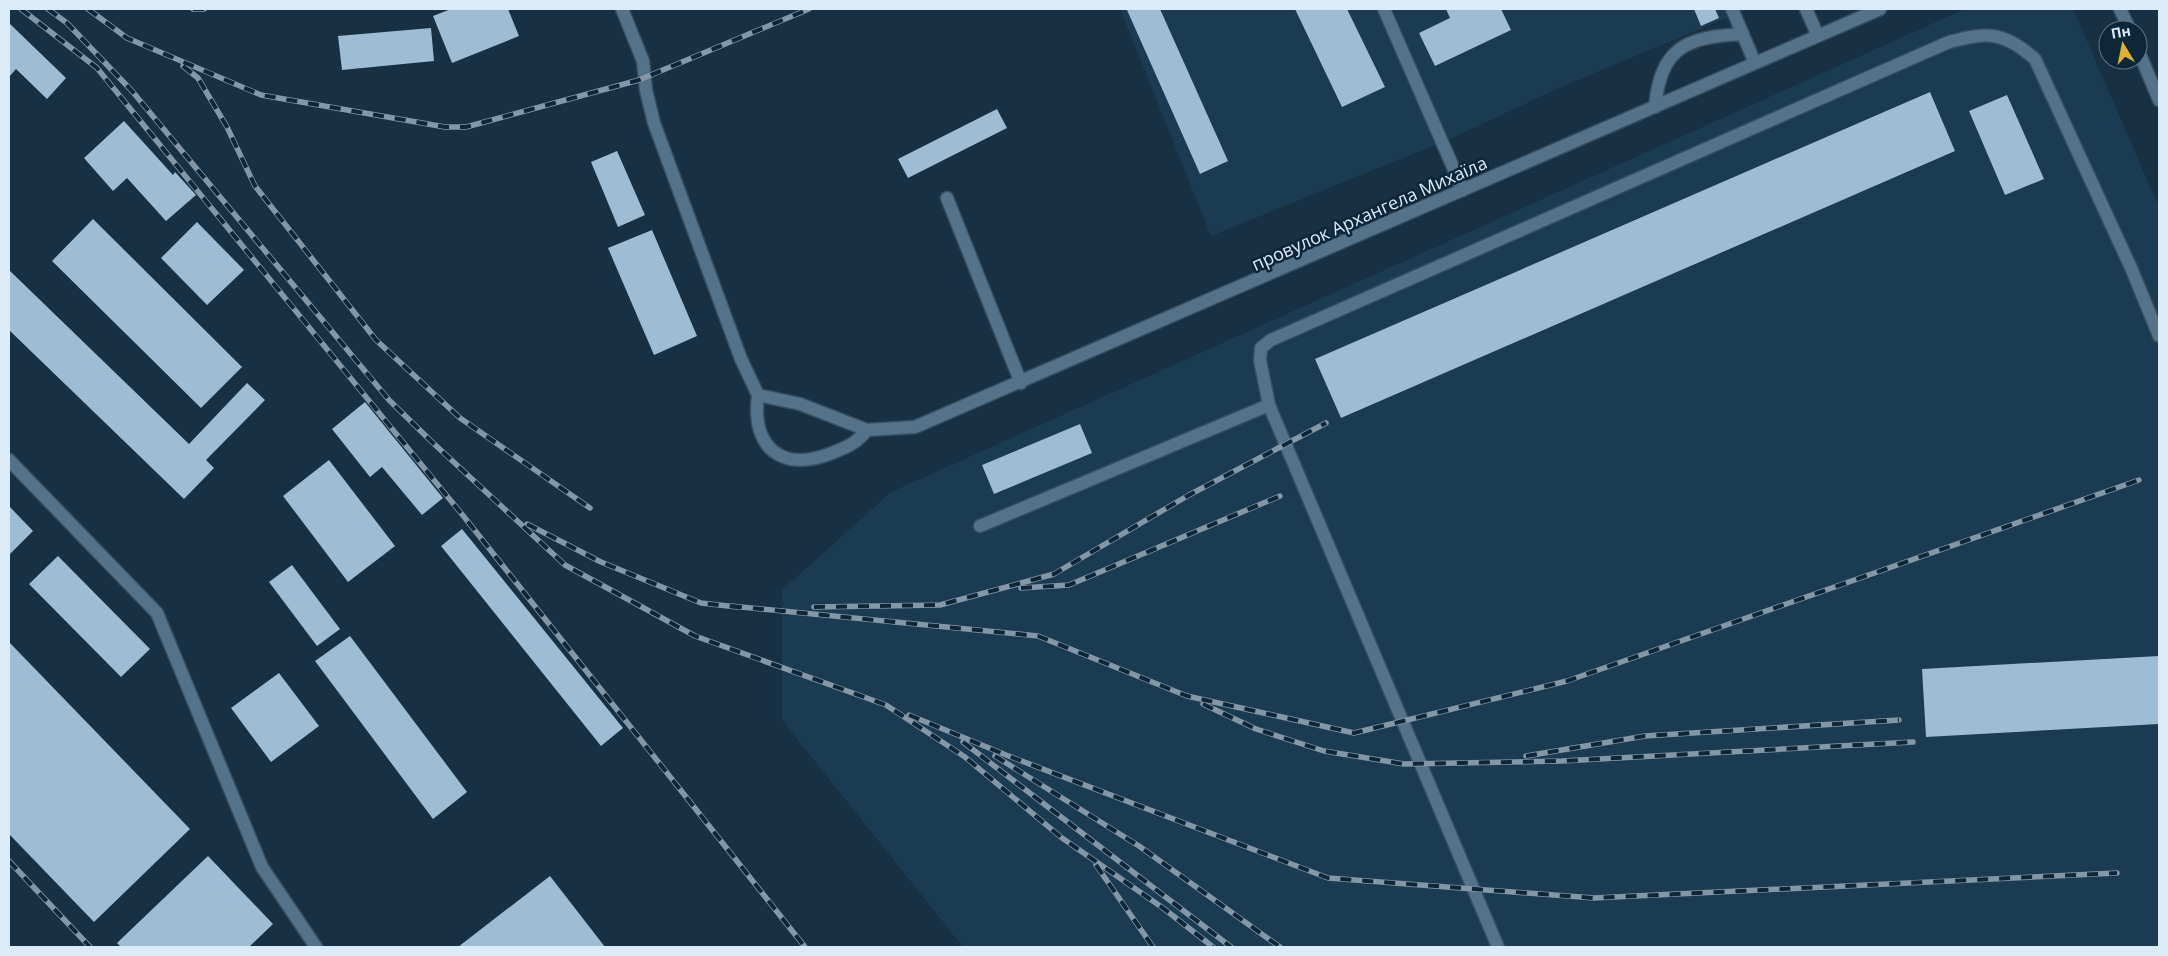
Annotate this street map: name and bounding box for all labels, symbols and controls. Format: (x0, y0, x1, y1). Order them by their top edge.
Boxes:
north arrow (2098, 20, 2148, 70)
text: Пн (2109, 21, 2132, 43)
street label: провулок Архангела Михаїла (1247, 150, 1491, 276)

